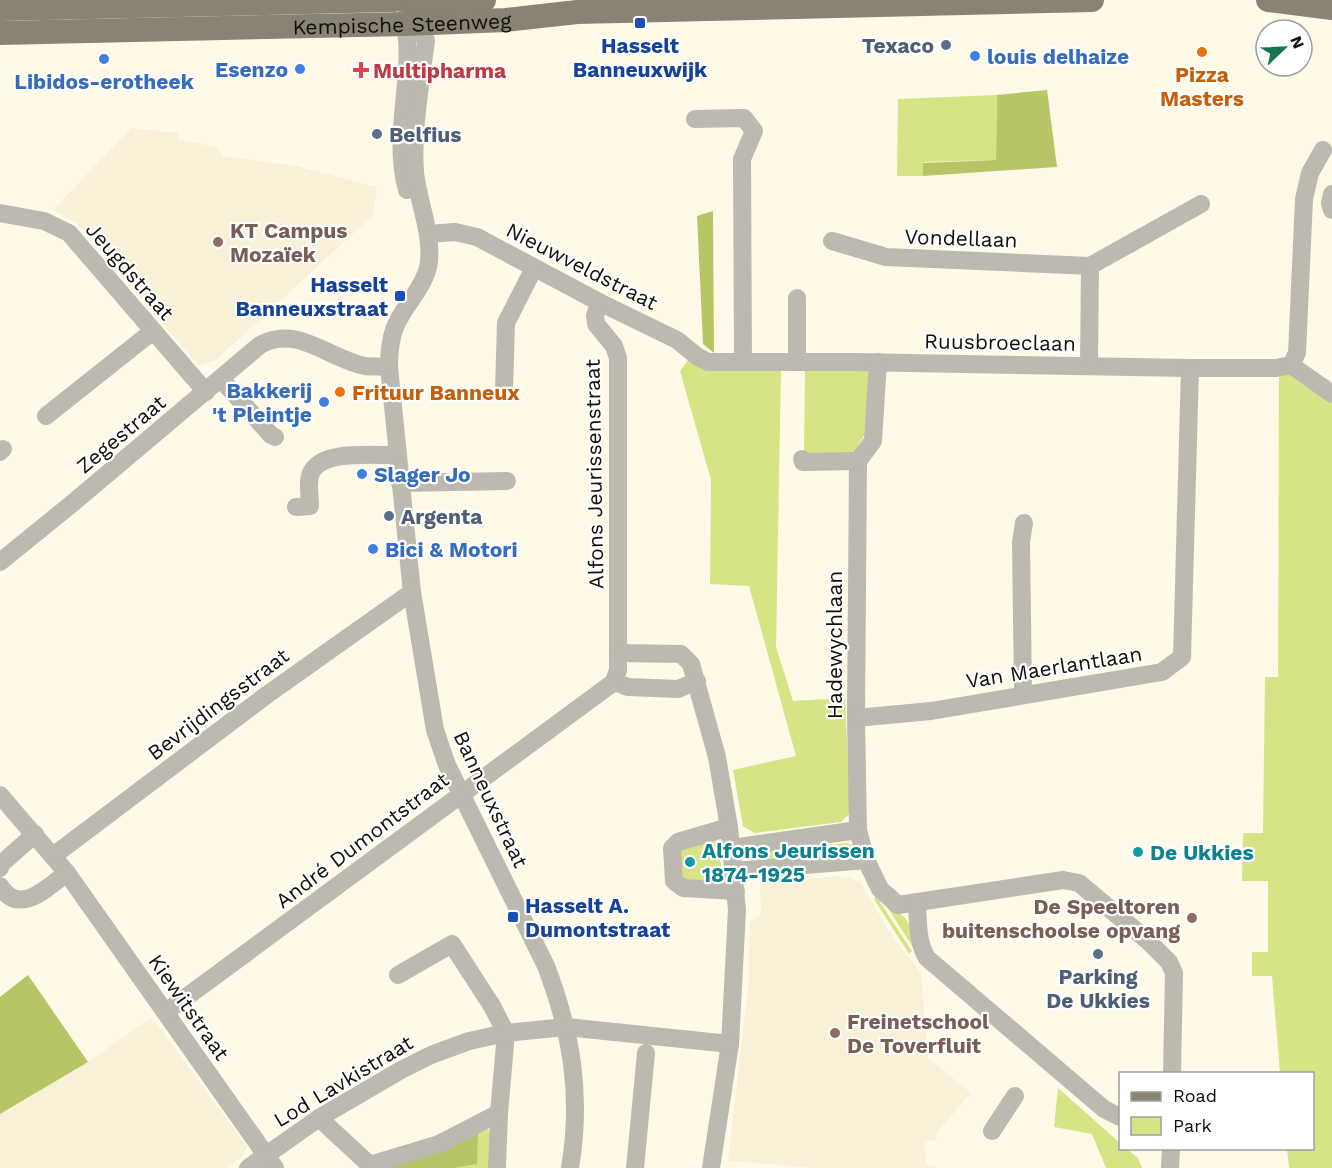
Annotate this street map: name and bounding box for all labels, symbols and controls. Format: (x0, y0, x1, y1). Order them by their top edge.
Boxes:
street label: Kempische Steenweg (292, 7, 513, 39)
marker: Hasselt Banneuxwijk (633, 16, 647, 30)
north arrow (1254, 18, 1314, 78)
place label: Hasselt Banneuxwijk (573, 33, 708, 82)
place label: Texaco (862, 33, 934, 58)
text: N (1286, 33, 1308, 52)
marker: Texaco (939, 38, 953, 52)
place label: louis delhaize (987, 44, 1129, 69)
marker: Pizza Masters (1195, 45, 1209, 59)
marker: louis delhaize (968, 49, 982, 63)
marker: Libidos-erotheek (97, 52, 111, 66)
place label: Esenzo (215, 57, 288, 82)
place label: Multipharma (373, 58, 507, 83)
marker: Esenzo (293, 62, 307, 76)
place label: Pizza Masters (1160, 62, 1244, 111)
marker: Multipharma (354, 63, 368, 77)
place label: Libidos-erotheek (14, 69, 195, 94)
place label: Belfius (389, 122, 461, 147)
marker: Belfius (370, 127, 384, 141)
street label: Jeugdstraat (81, 217, 179, 325)
street label: Nieuwveldstraat (502, 217, 662, 315)
place label: KT Campus Mozaïek (230, 218, 348, 267)
street label: Vondellaan (904, 224, 1018, 252)
marker: KT Campus Mozaïek (211, 235, 225, 249)
place label: Hasselt Banneuxstraat (235, 272, 388, 321)
marker: Hasselt Banneuxstraat (393, 289, 407, 303)
street label: Ruusbroeclaan (924, 328, 1076, 356)
street label: Alfons Jeurissenstraat (579, 359, 609, 589)
place label: Bakkerij 't Pleintje (212, 378, 312, 427)
place label: Frituur Banneux (352, 380, 520, 405)
marker: Frituur Banneux (333, 385, 347, 399)
street label: Zegestraat (71, 389, 171, 478)
marker: Bakkerij 't Pleintje (317, 395, 331, 409)
place label: Slager Jo (374, 462, 471, 487)
marker: Slager Jo (355, 467, 369, 481)
place label: Argenta (401, 504, 483, 529)
marker: Argenta (382, 509, 396, 523)
place label: Bici & Motori (385, 537, 518, 562)
marker: Bici & Motori (366, 542, 380, 556)
street label: Hadewychlaan (822, 571, 847, 719)
street label: Van Maerlantlaan (964, 641, 1144, 693)
street label: Bevrijdingsstraat (142, 643, 294, 765)
street label: Banneuxstraat (448, 727, 534, 871)
street label: André Dumontstraat (271, 767, 454, 913)
place label: Alfons Jeurissen 1874-1925 (702, 838, 875, 887)
place label: De Ukkies (1150, 840, 1254, 865)
marker: De Ukkies (1131, 845, 1145, 859)
marker: Alfons Jeurissen 1874-1925 (683, 855, 697, 869)
place label: Hasselt A. Dumontstraat (525, 893, 670, 942)
place label: De Speeltoren buitenschoolse opvang (942, 894, 1180, 943)
marker: Hasselt A. Dumontstraat (506, 910, 520, 924)
marker: De Speeltoren buitenschoolse opvang (1185, 911, 1199, 925)
marker: Parking De Ukkies (1091, 947, 1105, 961)
street label: Kiewitstraat (143, 949, 235, 1065)
place label: Parking De Ukkies (1046, 964, 1150, 1013)
place label: Freinetschool De Toverfluit (847, 1009, 989, 1058)
marker: Freinetschool De Toverfluit (828, 1026, 842, 1040)
street label: Lod Lavkistraat (269, 1030, 417, 1132)
legend (1119, 1072, 1314, 1150)
text: Road (1173, 1085, 1217, 1106)
text: Park (1173, 1115, 1212, 1136)

